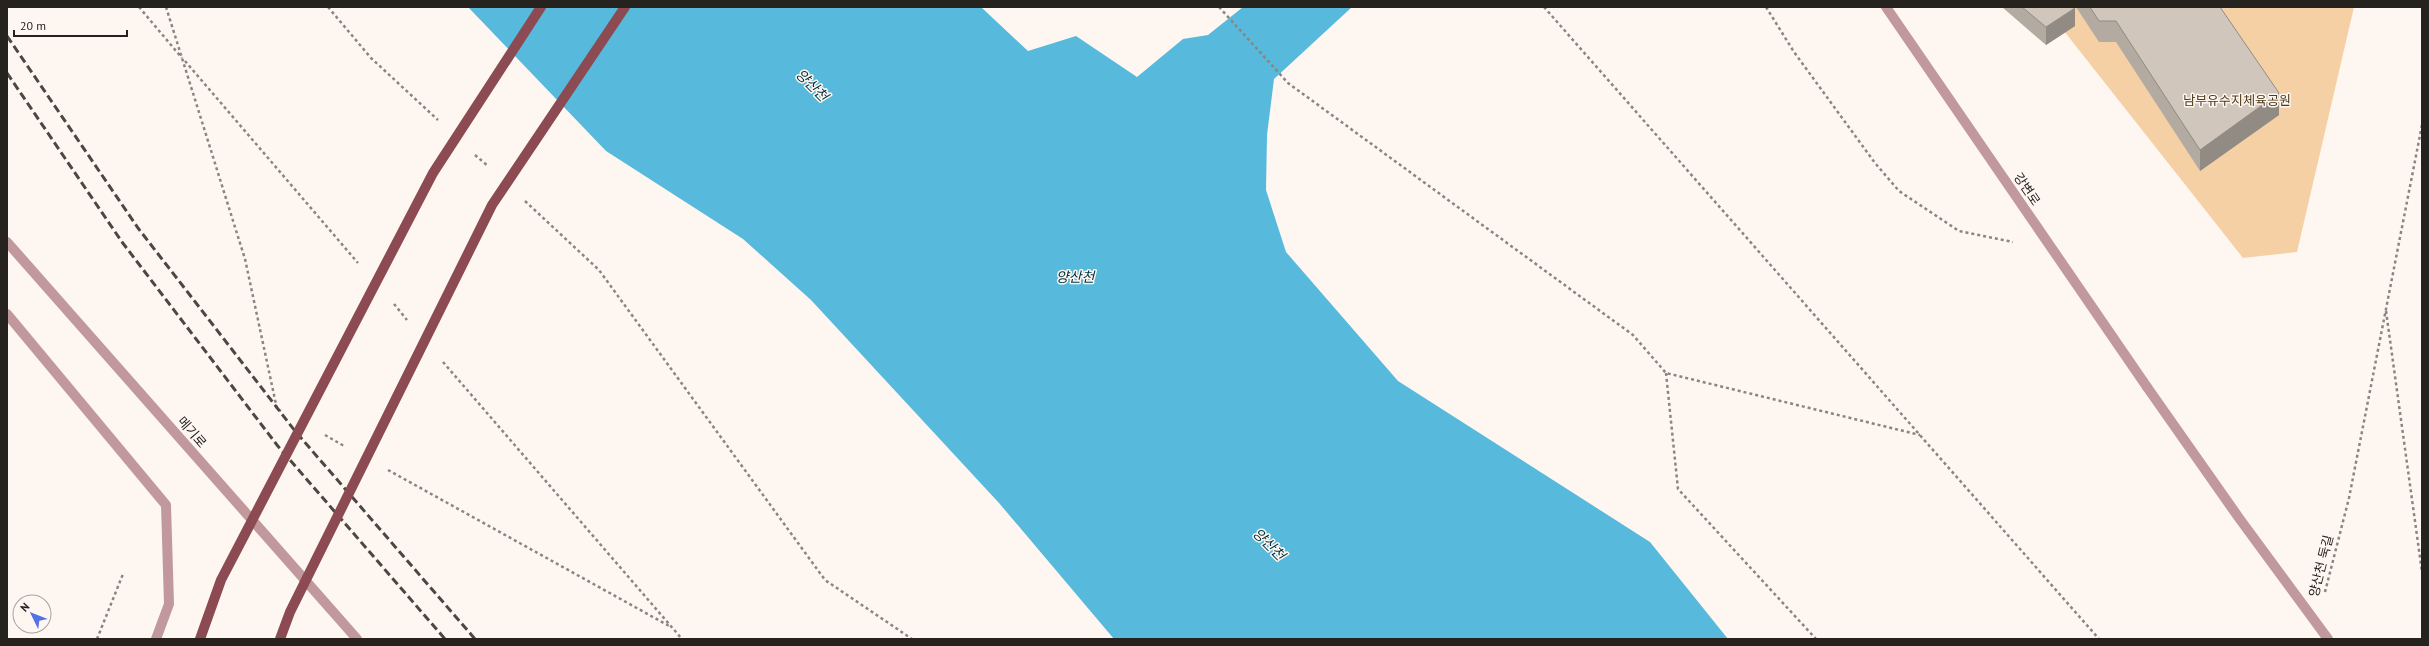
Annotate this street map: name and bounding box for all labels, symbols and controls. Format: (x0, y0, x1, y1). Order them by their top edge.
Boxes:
scale bar (14, 12, 127, 38)
text: 20 m (20, 18, 46, 33)
water label: 양산천 (792, 65, 833, 106)
park label: 남부유수지체육공원 (2183, 92, 2291, 109)
street label: 강변로 (2010, 169, 2044, 209)
water label: 양산천 (1056, 268, 1095, 286)
street label: 메기로 (174, 413, 210, 451)
water label: 양산천 (1249, 524, 1290, 565)
street label: 양산천 둑길 (2305, 533, 2337, 599)
north arrow (12, 594, 52, 634)
text: N (17, 600, 32, 615)

